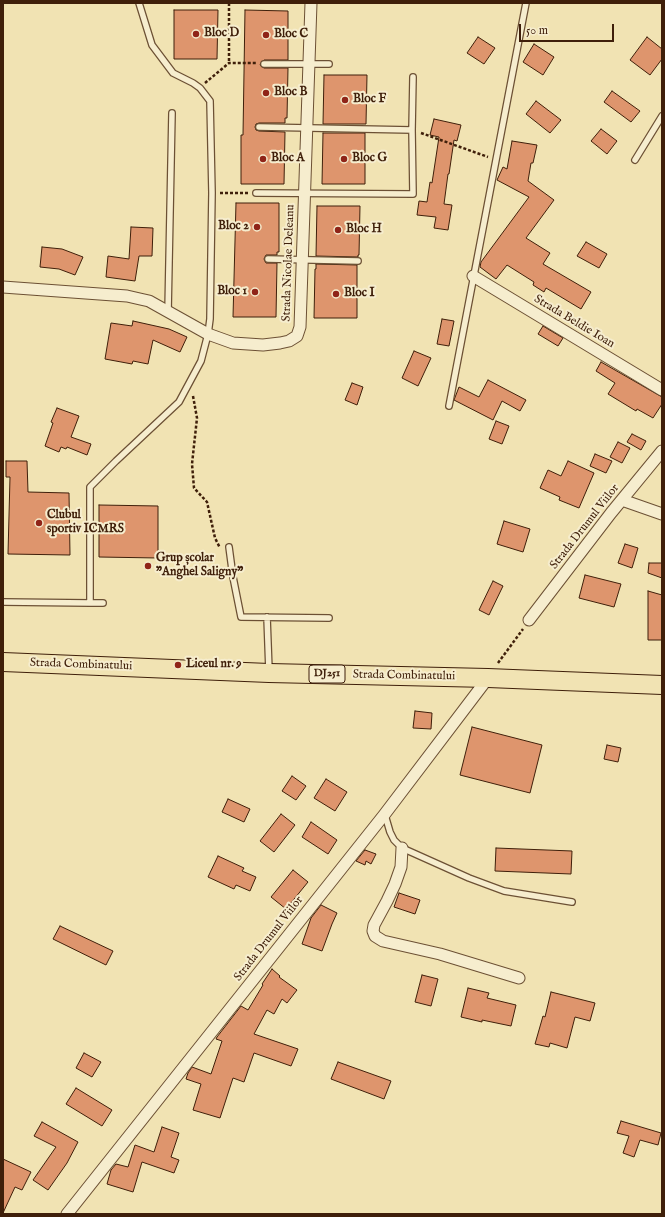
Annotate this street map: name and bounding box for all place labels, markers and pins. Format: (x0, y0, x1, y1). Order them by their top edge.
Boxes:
place label: Bloc D (204, 27, 239, 41)
place label: Bloc C (274, 28, 308, 42)
marker: Bloc D (191, 29, 201, 39)
marker: Bloc C (261, 30, 271, 40)
place label: Bloc B (274, 86, 307, 100)
marker: Bloc B (261, 88, 271, 98)
place label: Bloc F (353, 93, 386, 107)
marker: Bloc F (340, 95, 350, 105)
place label: Bloc A (271, 152, 305, 166)
place label: Bloc G (352, 152, 387, 166)
marker: Bloc A (258, 154, 268, 164)
marker: Bloc G (339, 154, 349, 164)
place label: Bloc 2 (218, 220, 249, 234)
marker: Bloc 2 (252, 222, 262, 232)
place label: Bloc H (346, 223, 382, 237)
marker: Bloc H (333, 225, 343, 235)
place label: Bloc 1 (217, 285, 247, 299)
marker: Bloc 1 (250, 287, 260, 297)
place label: Bloc I (344, 287, 375, 301)
marker: Bloc I (331, 289, 341, 299)
place label: Clubul sportiv ICMRS (47, 509, 124, 537)
marker: Clubul sportiv ICMRS (34, 518, 44, 528)
place label: Grup școlar "Anghel Saligny" (156, 552, 243, 580)
marker: Grup școlar "Anghel Saligny" (143, 561, 153, 571)
place label: Liceul nr. 9 (186, 658, 242, 672)
marker: Liceul nr. 9 (173, 660, 183, 670)

